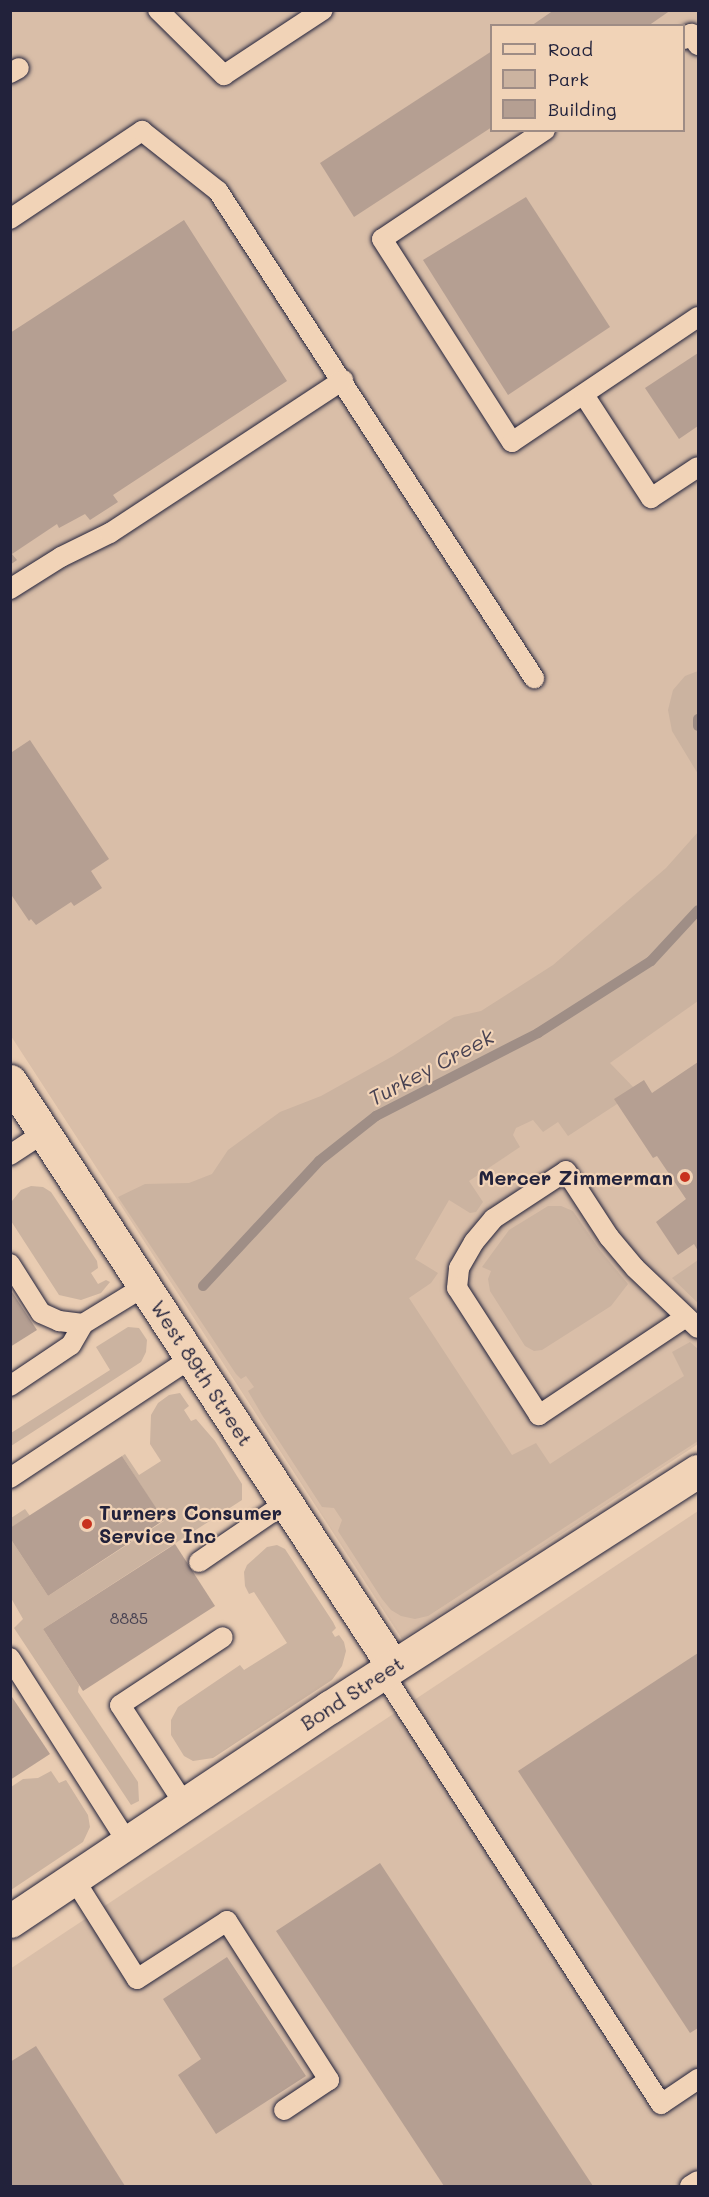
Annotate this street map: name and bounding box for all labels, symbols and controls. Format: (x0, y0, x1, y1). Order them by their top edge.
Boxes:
legend (490, 24, 685, 132)
text: Road (548, 37, 593, 61)
text: Park (548, 67, 589, 91)
text: Building (548, 97, 616, 121)
water label: Turkey Creek (364, 1023, 498, 1111)
place label: Mercer Zimmerman (478, 1165, 673, 1189)
marker: Mercer Zimmerman (678, 1170, 692, 1184)
street label: West 89th Street (146, 1296, 258, 1450)
place label: Turners Consumer Service Inc (99, 1500, 282, 1547)
marker: Turners Consumer Service Inc (80, 1517, 94, 1531)
house number: 8885 (110, 1608, 148, 1628)
street label: Bond Street (296, 1651, 408, 1735)

